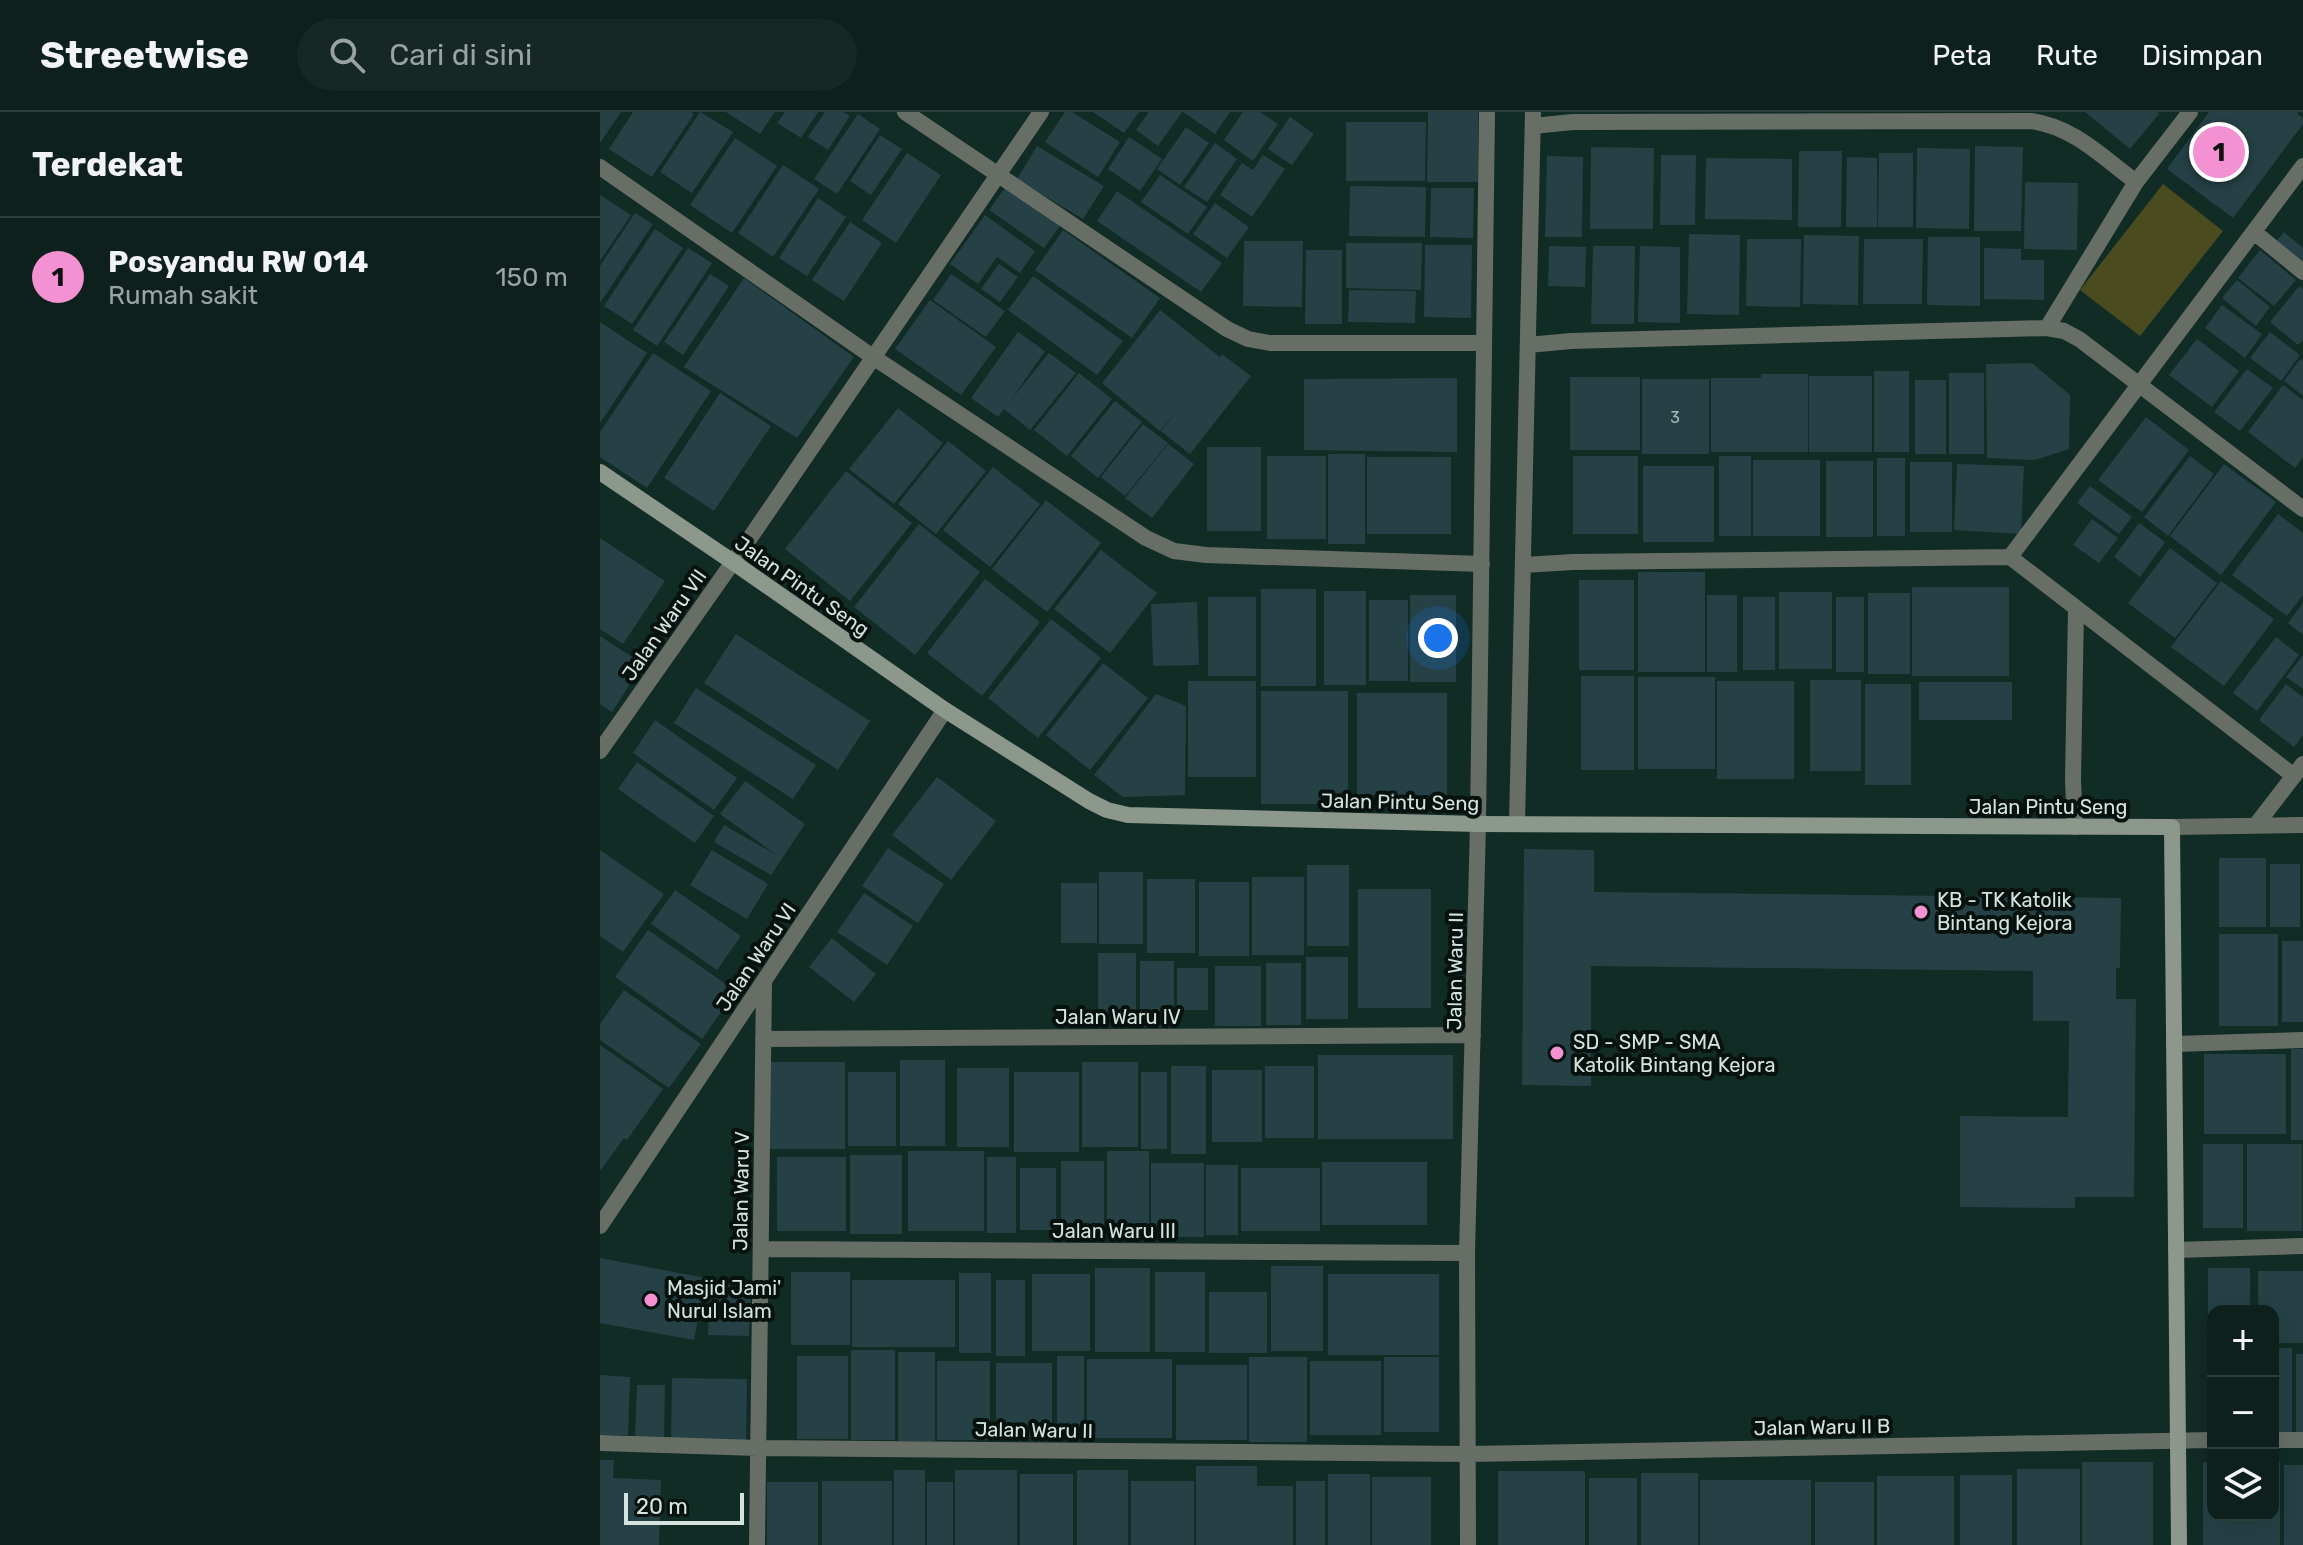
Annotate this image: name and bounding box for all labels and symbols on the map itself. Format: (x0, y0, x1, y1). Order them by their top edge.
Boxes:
pin: 1 (2193, 122, 2245, 182)
house number: 3 (1670, 408, 1680, 427)
street label: Jalan Pintu Seng (730, 531, 874, 641)
street label: Jalan Waru VII (617, 565, 711, 685)
your location (1418, 618, 1458, 658)
street label: Jalan Pintu Seng (1320, 789, 1480, 815)
street label: Jalan Pintu Seng (1969, 795, 2127, 819)
place label: KB - TK Katolik Bintang Kejora (1937, 888, 2073, 935)
street label: Jalan Waru VI (711, 898, 801, 1016)
marker: KB - TK Katolik Bintang Kejora (1912, 903, 1930, 921)
street label: Jalan Waru II (1442, 912, 1468, 1030)
street label: Jalan Waru IV (1055, 1005, 1181, 1029)
place label: SD - SMP - SMA Katolik Bintang Kejora (1573, 1030, 1776, 1077)
marker: SD - SMP - SMA Katolik Bintang Kejora (1548, 1044, 1566, 1062)
street label: Jalan Waru V (728, 1131, 754, 1251)
street label: Jalan Waru III (1052, 1219, 1176, 1243)
place label: Masjid Jami' Nurul Islam (667, 1276, 781, 1323)
marker: Masjid Jami' Nurul Islam (642, 1291, 660, 1309)
street label: Jalan Waru II B (1754, 1414, 1890, 1440)
street label: Jalan Waru II (975, 1417, 1093, 1443)
scale bar (624, 1489, 744, 1525)

